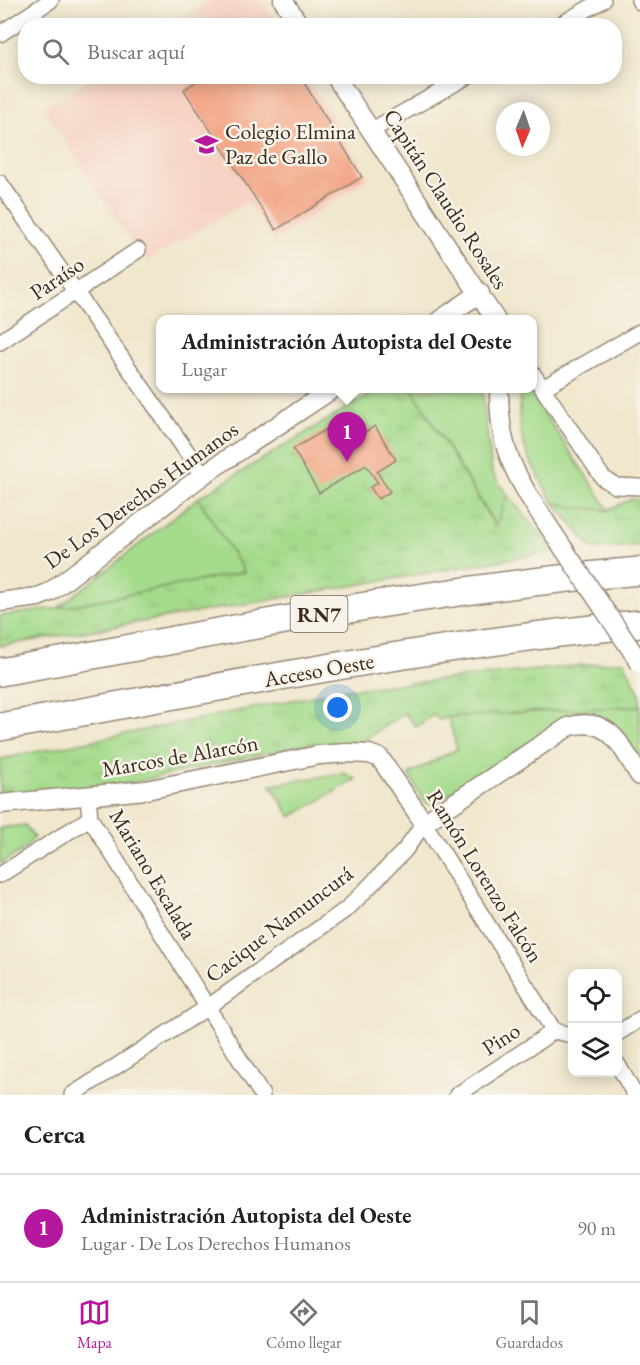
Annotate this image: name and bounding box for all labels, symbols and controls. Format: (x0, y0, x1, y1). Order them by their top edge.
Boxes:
search box (18, 18, 622, 84)
icon: search (39, 35, 72, 68)
text: Buscar aquí (87, 37, 185, 66)
north arrow (496, 102, 550, 156)
street label: Capitán Claudio Rosales (377, 103, 515, 295)
place label: Colegio Elmina Paz de Gallo (225, 117, 356, 171)
school or university icon: Colegio Elmina Paz de Gallo (194, 131, 220, 157)
street label: Paraíso (24, 249, 90, 307)
popup (156, 315, 537, 393)
text: Administración Autopista del Oeste (181, 327, 512, 356)
text: Lugar (181, 356, 227, 382)
pin: 1 (328, 412, 366, 462)
street label: De Los Derechos Humanos (38, 415, 244, 575)
road number: RN7 (290, 596, 348, 632)
street label: Acceso Oeste (261, 646, 377, 694)
your location (323, 693, 352, 722)
street label: Marcos de Alarcón (100, 728, 261, 784)
street label: Ramón Lorenzo Falcón (420, 784, 550, 968)
street label: Mariano Escalada (103, 803, 204, 945)
street label: Cacique Namuncurá (199, 859, 359, 989)
map controls (568, 969, 622, 1077)
button: locate (568, 969, 622, 1023)
street label: Pino (476, 1016, 526, 1062)
button: layers (568, 1023, 622, 1077)
text: Cerca (24, 1117, 85, 1151)
text: Administración Autopista del Oeste (81, 1201, 411, 1230)
text: 1 (38, 1215, 49, 1241)
text: 90 m (577, 1215, 616, 1241)
text: Lugar · De Los Derechos Humanos (81, 1230, 351, 1256)
tab: Mapa (77, 1296, 112, 1353)
tab: Cómo llegar (266, 1296, 341, 1353)
tab: Guardados (495, 1296, 563, 1353)

